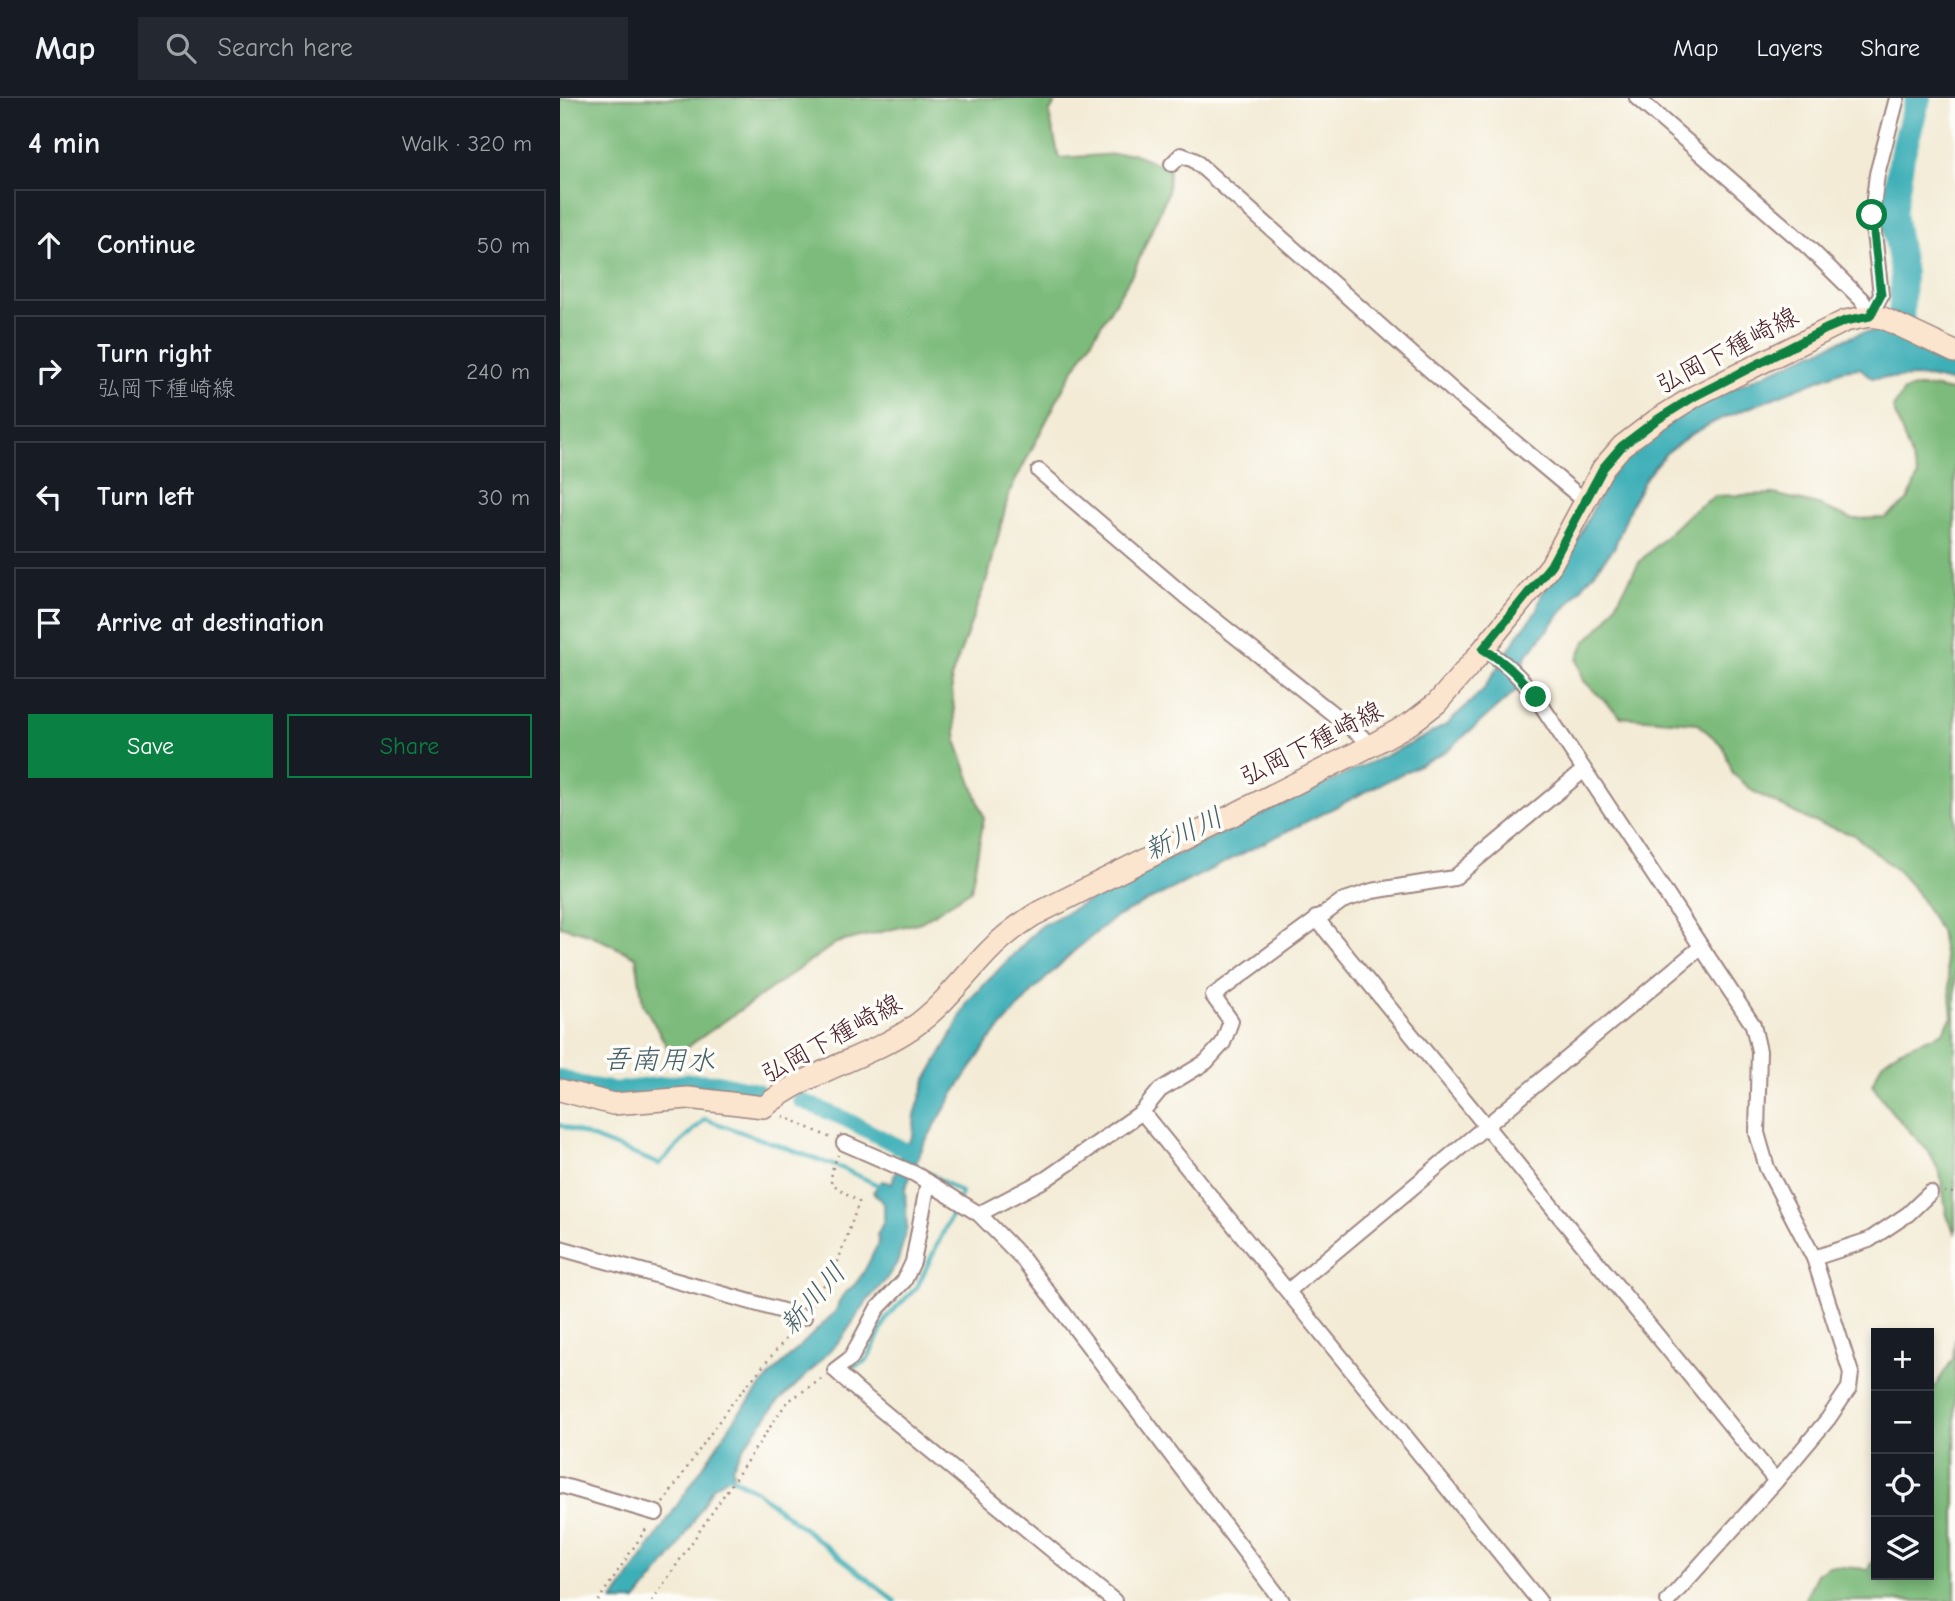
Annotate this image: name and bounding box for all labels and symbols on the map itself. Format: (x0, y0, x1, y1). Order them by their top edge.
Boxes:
route start (1856, 199, 1887, 230)
street label: 弘岡下種崎線 (1652, 301, 1803, 401)
route end (1520, 681, 1551, 712)
street label: 弘岡下種崎線 (1235, 695, 1388, 793)
water label: 新川川 (1139, 801, 1228, 867)
street label: 弘岡下種崎線 (756, 988, 907, 1090)
water label: 吾南用水 (603, 1043, 715, 1077)
water label: 新川川 (773, 1256, 852, 1341)

